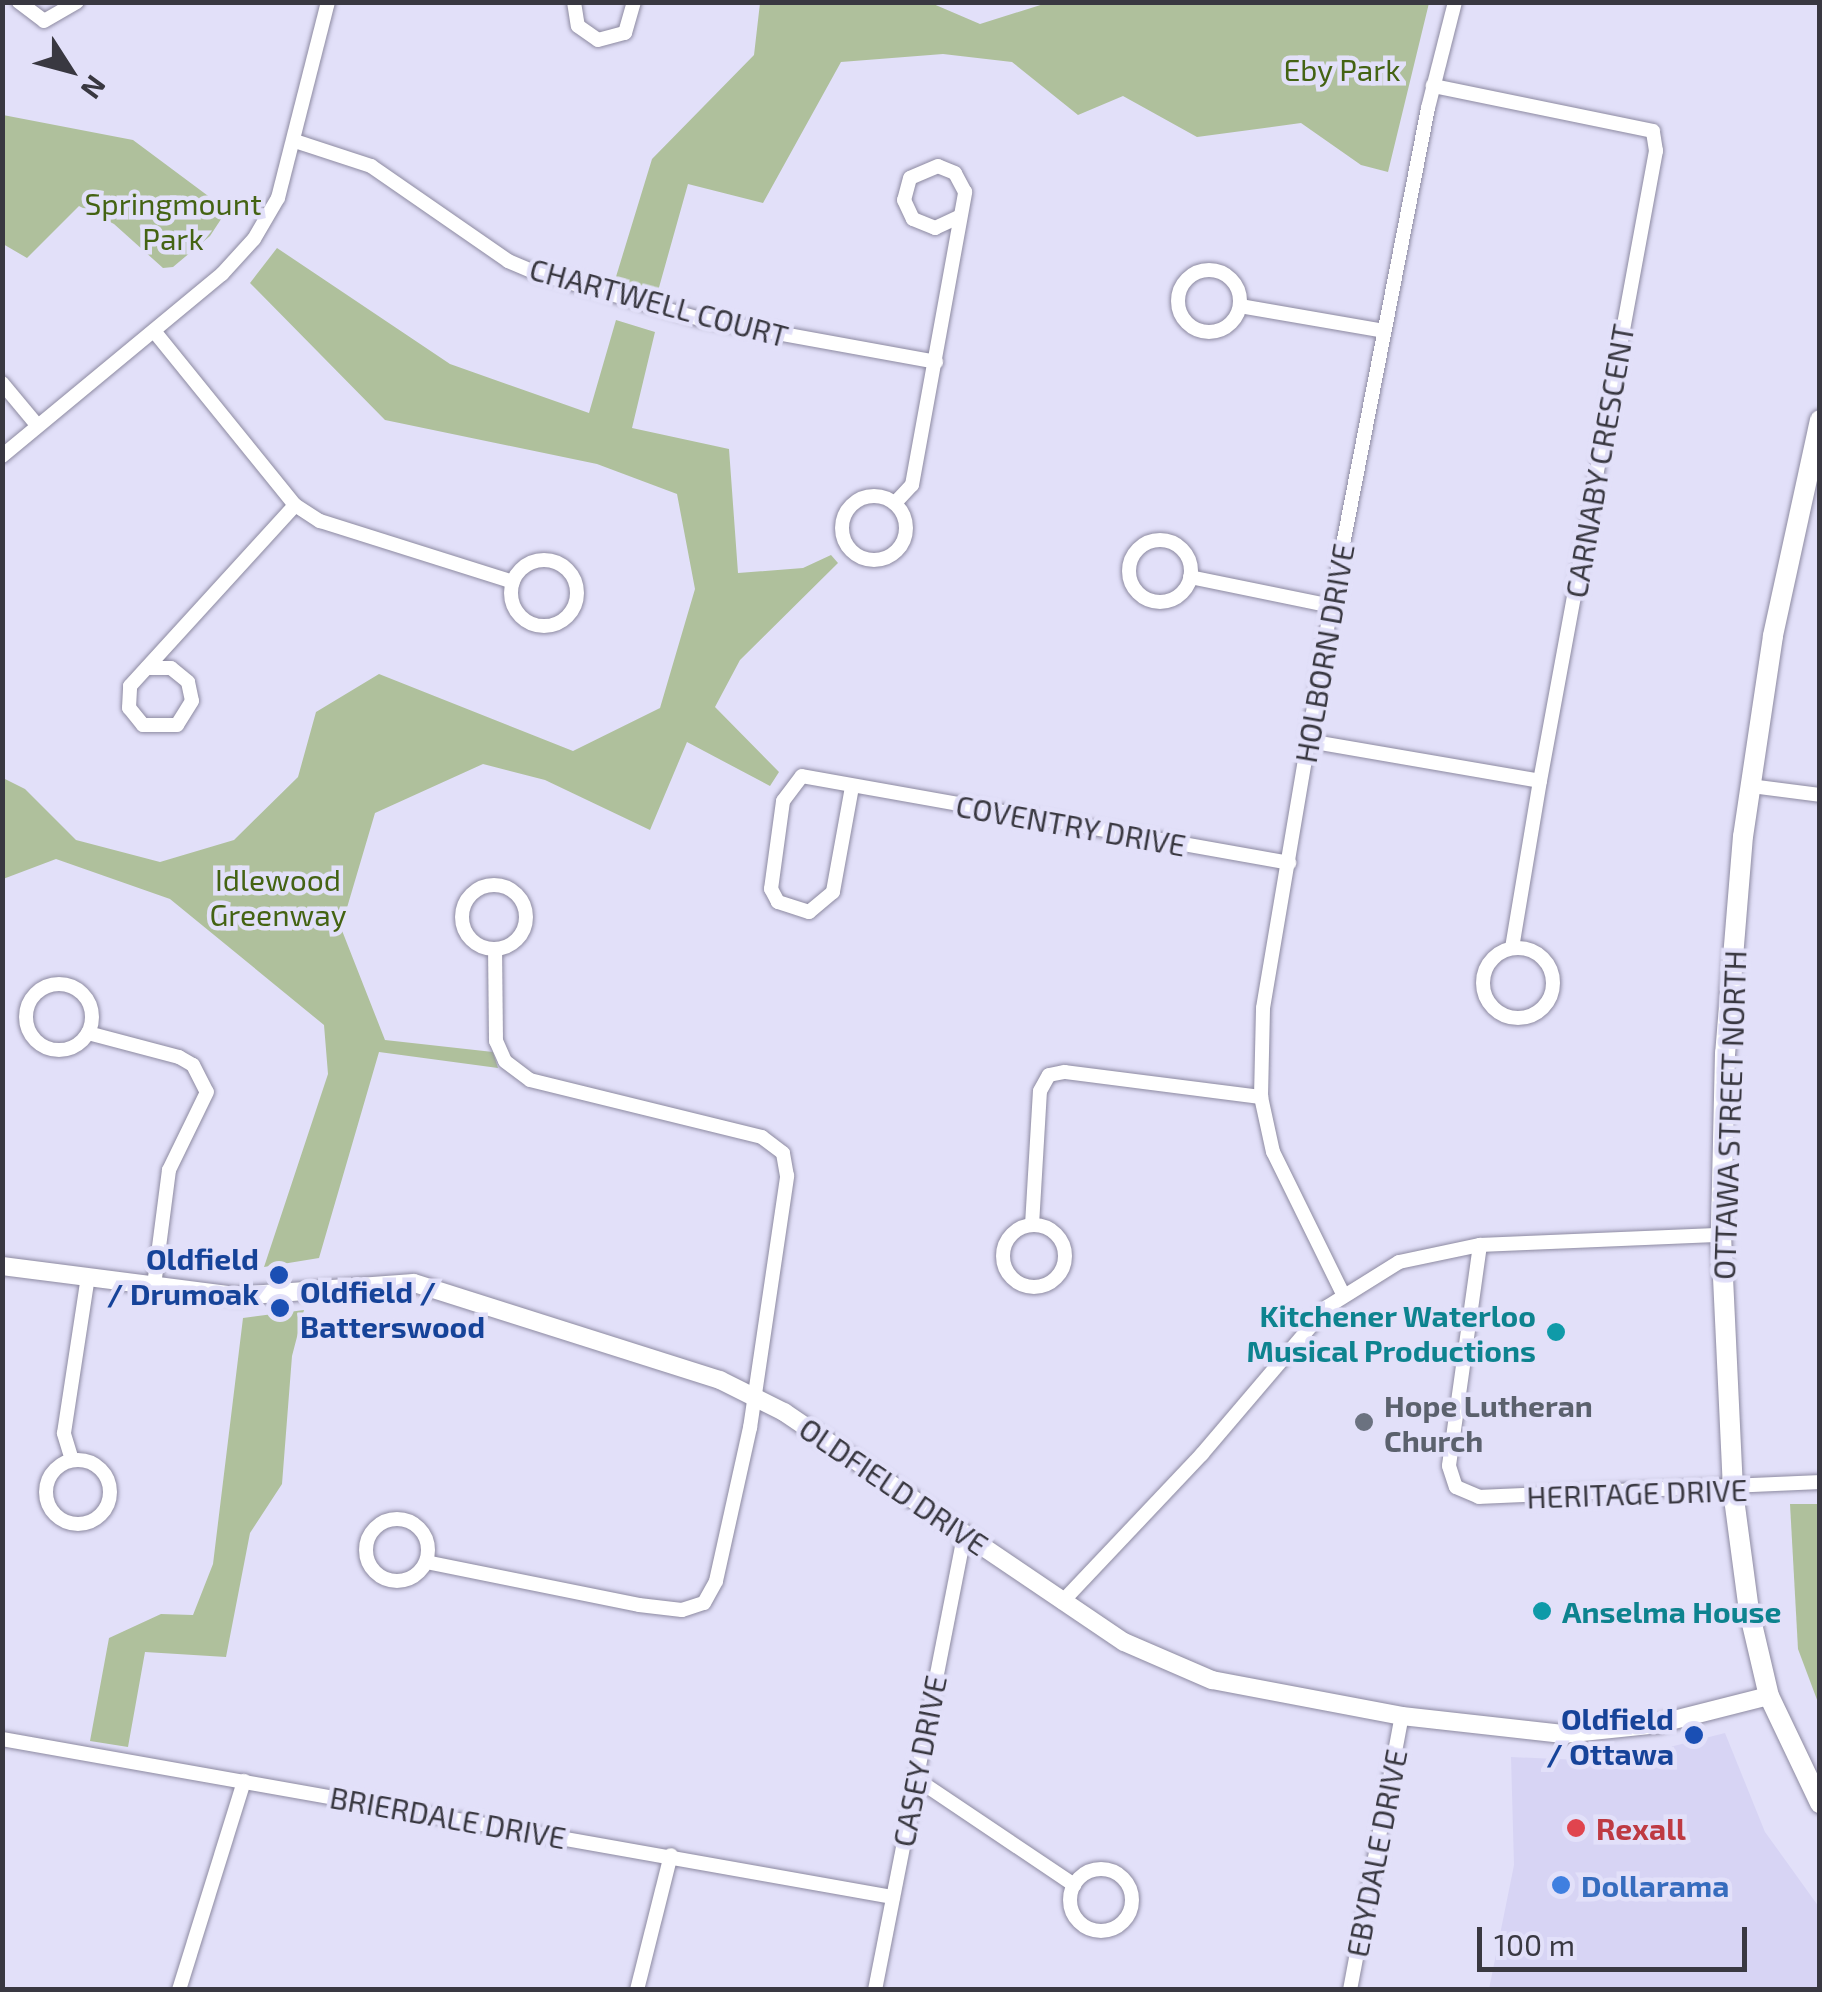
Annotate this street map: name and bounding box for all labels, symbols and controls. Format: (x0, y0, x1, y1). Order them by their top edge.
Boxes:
north arrow (20, 20, 120, 120)
park label: Eby Park (1283, 51, 1401, 87)
text: N (75, 69, 114, 106)
park label: Springmount Park (84, 185, 262, 256)
street label: CHARTWELL COURT (526, 250, 792, 354)
street label: CARNABY CRESCENT (1557, 321, 1641, 601)
street label: HOLBORN DRIVE (1287, 541, 1361, 765)
street label: COVENTRY DRIVE (953, 787, 1189, 863)
park label: Idlewood Greenway (209, 861, 347, 932)
street label: OTTAWA STREET NORTH (1705, 949, 1753, 1281)
place label: Oldfield / Drumoak (107, 1240, 259, 1310)
marker: Oldfield / Drumoak (268, 1264, 290, 1286)
place label: Oldfield / Batterswood (300, 1273, 485, 1344)
marker: Oldfield / Batterswood (269, 1297, 291, 1319)
place label: Kitchener Waterloo Musical Productions (1246, 1297, 1536, 1368)
marker: Kitchener Waterloo Musical Productions (1545, 1321, 1567, 1343)
place label: Hope Lutheran Church (1384, 1387, 1593, 1458)
street label: OLDFIELD DRIVE (793, 1410, 995, 1562)
marker: Hope Lutheran Church (1353, 1411, 1375, 1433)
street label: HERITAGE DRIVE (1526, 1471, 1748, 1515)
place label: Anselma House (1562, 1593, 1781, 1629)
marker: Anselma House (1531, 1600, 1553, 1622)
street label: CASEY DRIVE (885, 1672, 953, 1850)
place label: Oldfield / Ottawa (1546, 1700, 1674, 1770)
marker: Oldfield / Ottawa (1683, 1724, 1705, 1746)
street label: EBYDALE DRIVE (1338, 1746, 1414, 1960)
street label: BRIERDALE DRIVE (327, 1779, 569, 1855)
place label: Rexall (1596, 1810, 1686, 1846)
marker: Rexall (1565, 1817, 1587, 1839)
place label: Dollarama (1581, 1867, 1729, 1903)
marker: Dollarama (1550, 1874, 1572, 1896)
scale bar (1482, 1907, 1752, 1969)
text: 100 m (1494, 1926, 1575, 1962)

